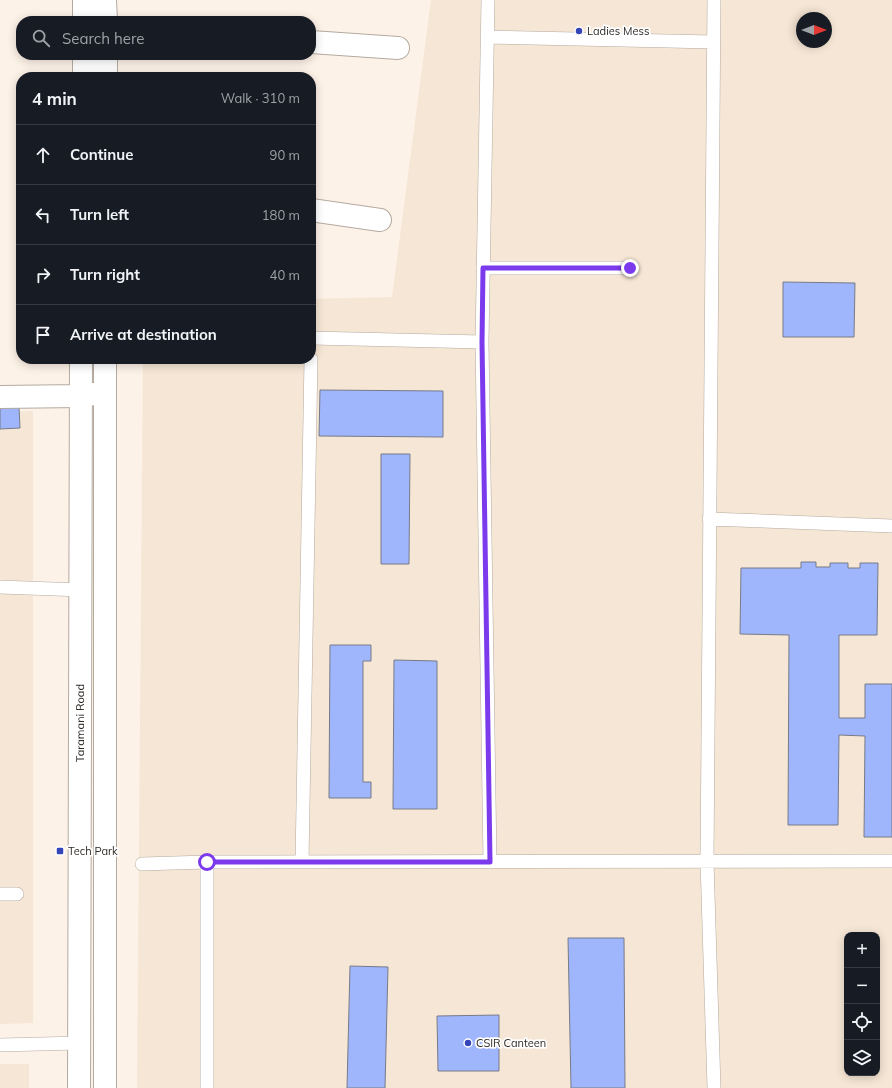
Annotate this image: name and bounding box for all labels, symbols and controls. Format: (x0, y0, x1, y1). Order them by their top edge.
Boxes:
north arrow (796, 12, 832, 48)
search box (16, 16, 316, 60)
place label: Ladies Mess (587, 24, 649, 38)
marker: Ladies Mess (574, 26, 584, 36)
icon: search (30, 27, 52, 49)
text: Search here (62, 29, 144, 48)
text: 4 min (32, 88, 77, 109)
text: Walk · 310 m (221, 90, 300, 106)
icon: ahead (32, 144, 54, 166)
text: Continue (70, 145, 133, 164)
text: 90 m (270, 147, 300, 163)
icon: left (32, 204, 54, 226)
text: Turn left (70, 205, 129, 224)
text: 180 m (262, 207, 300, 223)
route end (621, 259, 639, 277)
icon: right (32, 264, 54, 286)
text: Turn right (70, 265, 140, 284)
text: 40 m (270, 267, 300, 283)
icon: arrive (32, 324, 54, 346)
text: Arrive at destination (70, 325, 217, 344)
street label: Taramani Road (73, 684, 87, 762)
place label: Tech Park (68, 844, 118, 858)
marker: Tech Park (55, 846, 65, 856)
route start (198, 853, 216, 871)
map controls (844, 932, 880, 1076)
button: + (844, 932, 880, 968)
button: − (844, 968, 880, 1004)
button: locate (844, 1004, 880, 1040)
place label: CSIR Canteen (476, 1036, 546, 1050)
marker: CSIR Canteen (463, 1038, 473, 1048)
button: layers (844, 1040, 880, 1076)

